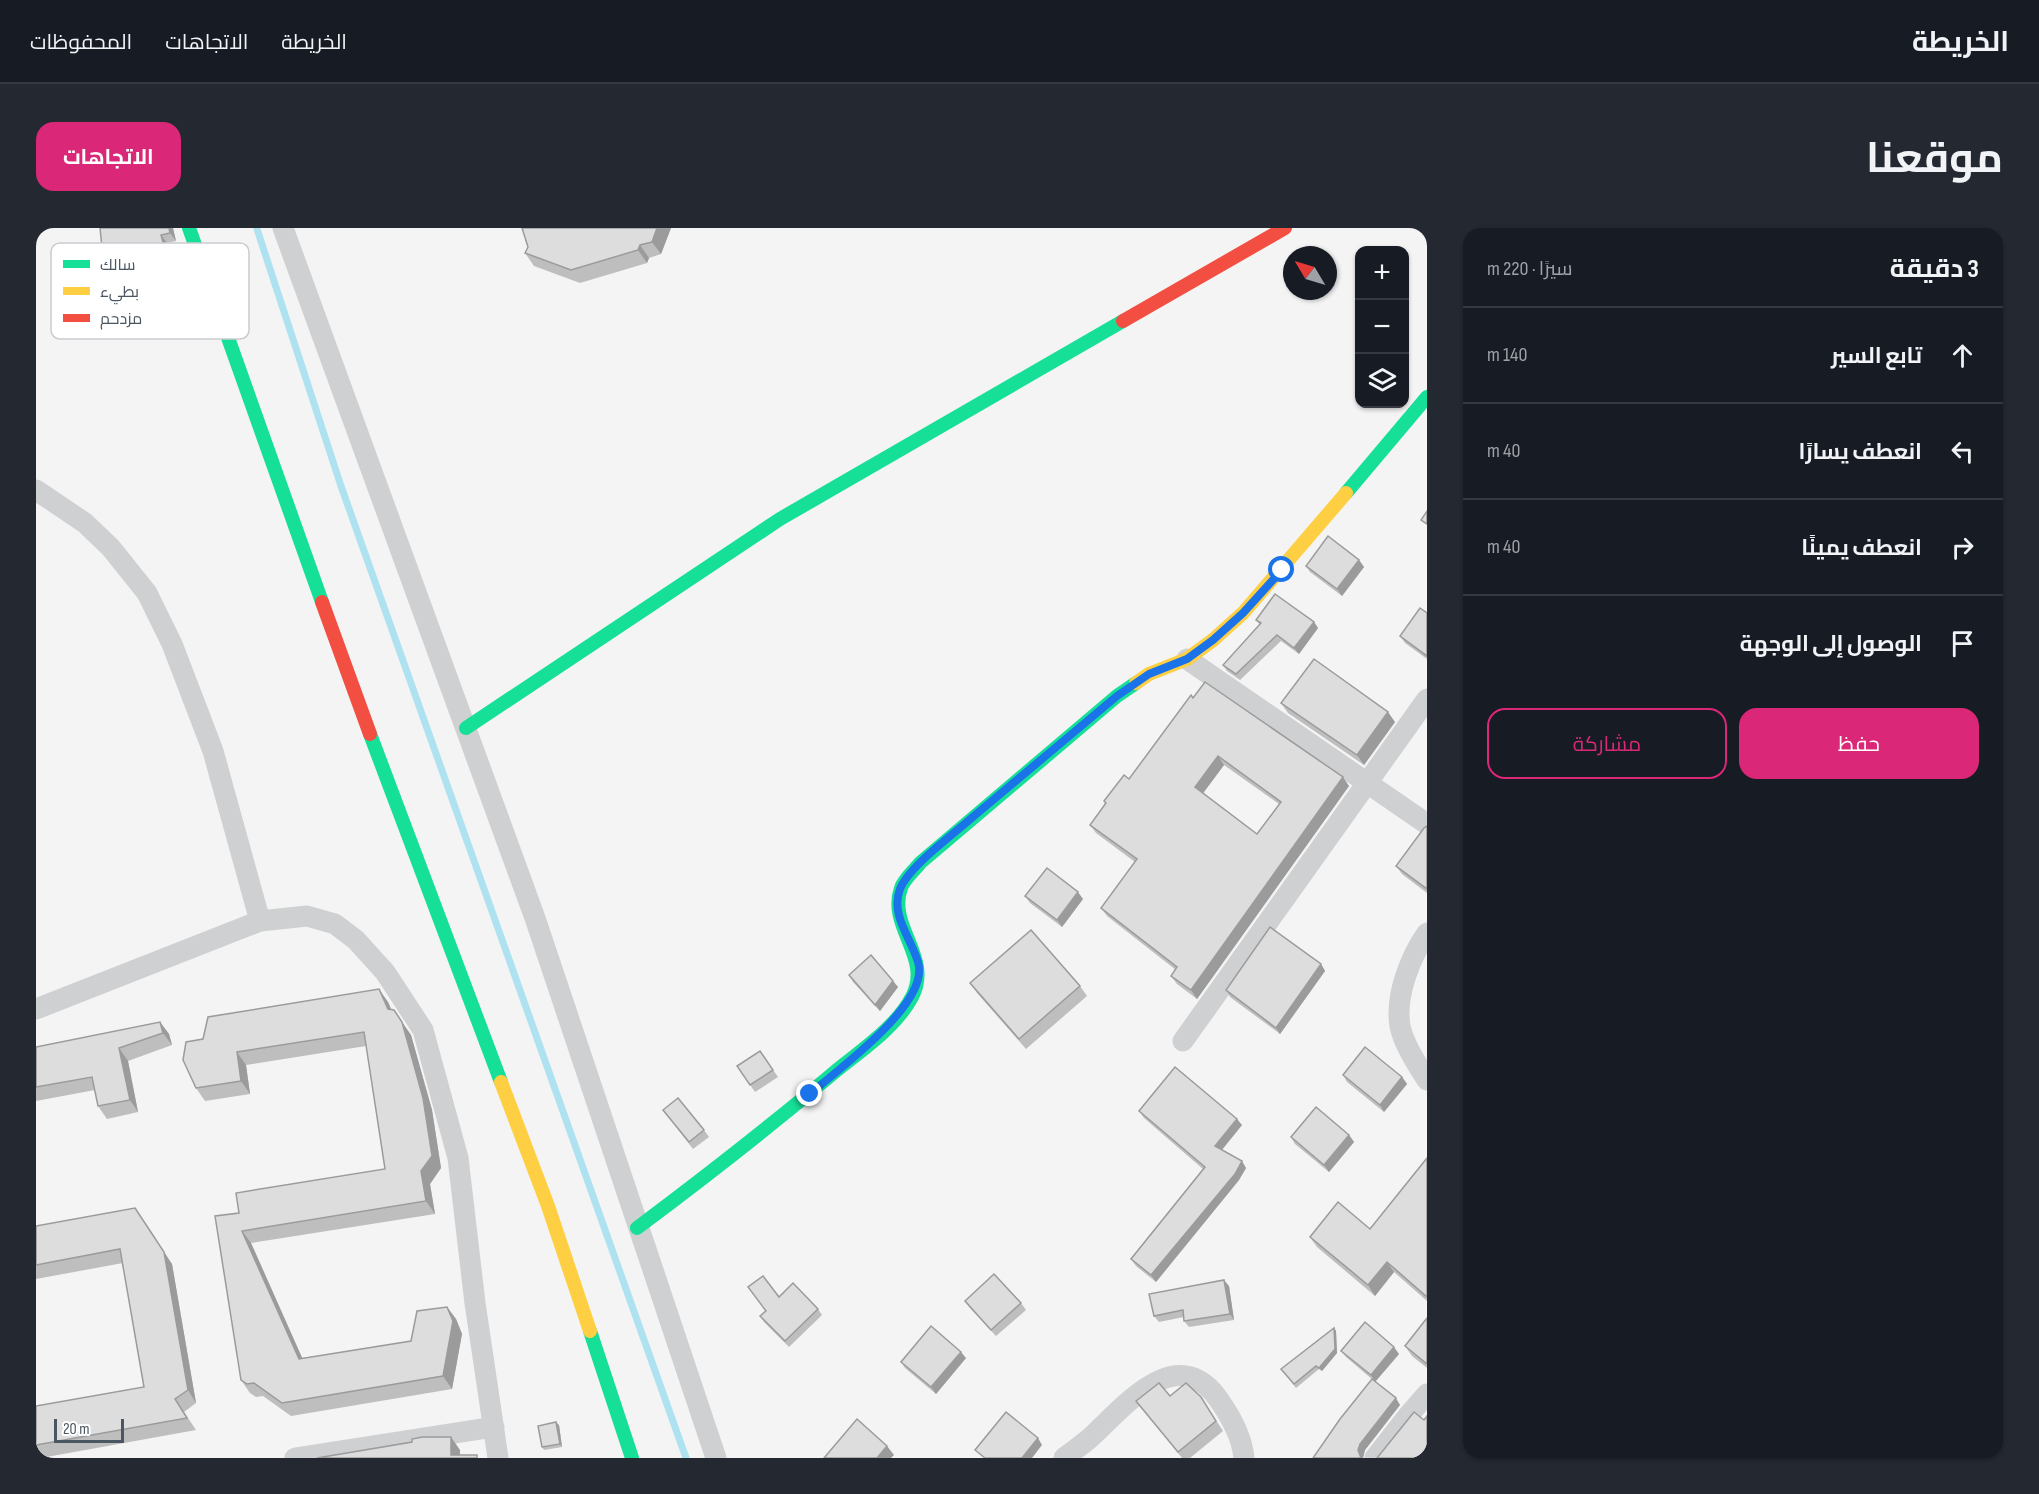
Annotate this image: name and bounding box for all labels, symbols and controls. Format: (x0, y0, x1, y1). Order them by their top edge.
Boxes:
text: الخريطة (1912, 26, 2009, 59)
text: المحفوظات (30, 30, 132, 55)
text: الاتجاهات (165, 30, 248, 55)
text: الخريطة (281, 30, 347, 55)
button: الاتجاهات (36, 122, 181, 191)
text: موقعنا (1866, 134, 2003, 185)
legend (51, 243, 249, 339)
north arrow (1283, 246, 1337, 300)
map controls (1355, 246, 1409, 408)
button: + (1355, 246, 1409, 300)
text: 3 دقيقة (1890, 254, 1979, 285)
text: سالك (100, 256, 135, 275)
text: سيرًا · 220 m (1487, 257, 1573, 281)
text: بطيء (100, 283, 139, 305)
button: − (1355, 300, 1409, 354)
text: مزدحم (100, 310, 142, 330)
icon: ahead (1946, 339, 1979, 372)
text: 140 m (1487, 343, 1527, 367)
text: تابع السير (1831, 343, 1922, 370)
button: layers (1355, 354, 1409, 408)
icon: left (1946, 435, 1979, 468)
text: 40 m (1487, 439, 1520, 463)
text: انعطف يسارًا (1799, 439, 1922, 466)
icon: right (1946, 531, 1979, 564)
text: 40 m (1487, 535, 1520, 559)
text: انعطف يمينًا (1801, 535, 1922, 562)
route start (1268, 556, 1294, 582)
icon: arrive (1946, 627, 1979, 660)
text: الوصول إلى الوجهة (1740, 631, 1922, 658)
button: مشاركة (1487, 708, 1727, 779)
button: حفظ (1739, 708, 1979, 779)
route end (796, 1080, 822, 1106)
scale bar (54, 1416, 124, 1444)
text: 20 m (63, 1420, 90, 1439)

